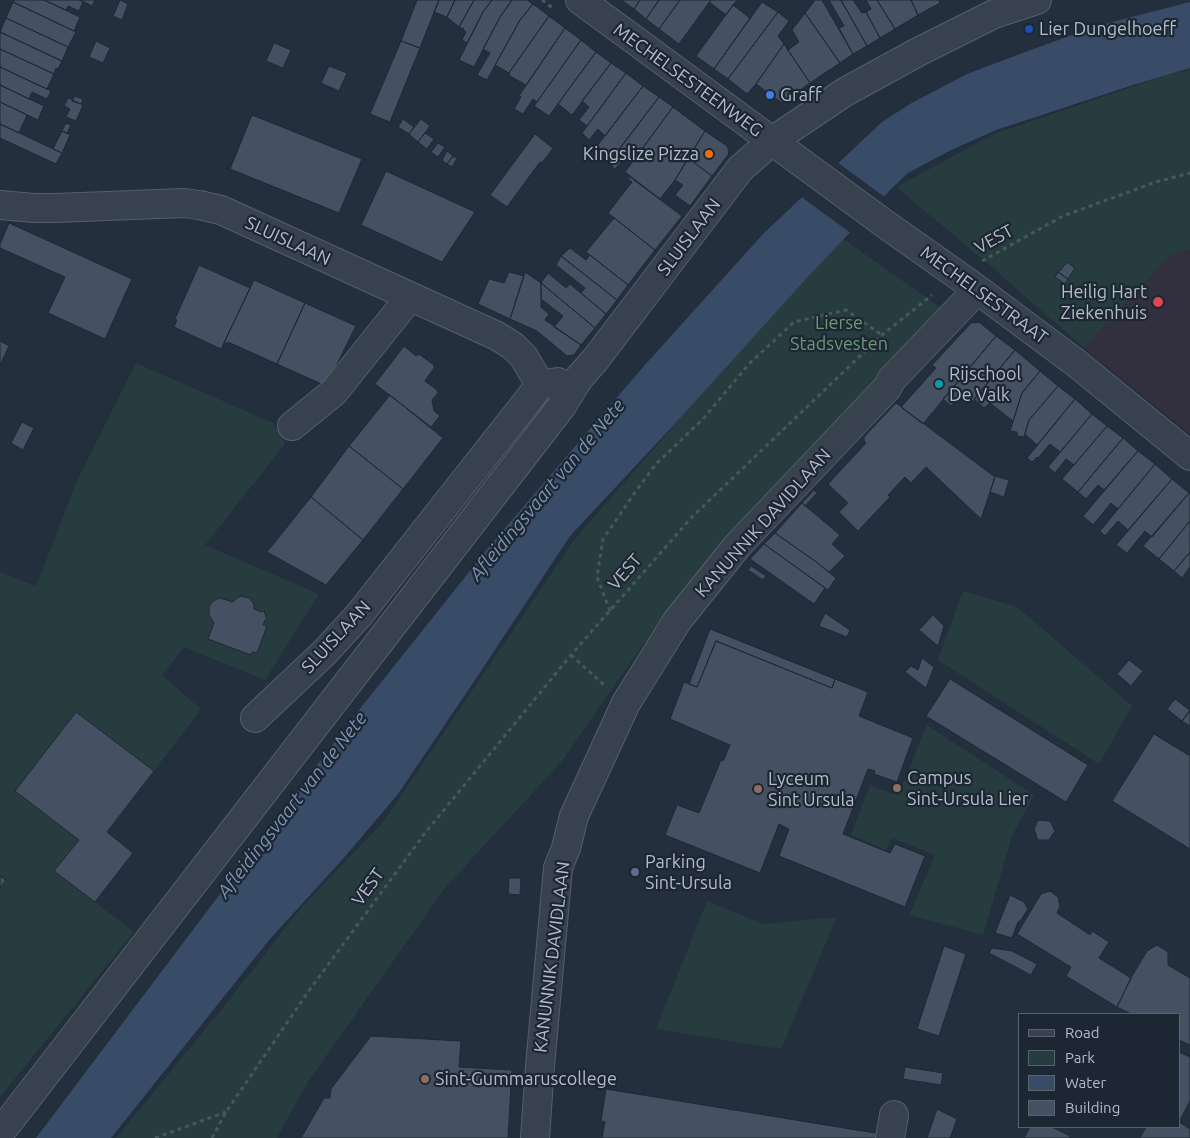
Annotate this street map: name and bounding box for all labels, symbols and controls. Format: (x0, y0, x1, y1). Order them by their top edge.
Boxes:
place label: Lier Dungelhoeff (1039, 18, 1176, 40)
street label: MECHELSESTEENWEG (609, 19, 767, 141)
marker: Lier Dungelhoeff (1023, 23, 1035, 35)
place label: Graff (780, 84, 822, 106)
marker: Graff (764, 89, 776, 101)
place label: Kingslize Pizza (583, 143, 699, 165)
marker: Kingslize Pizza (703, 148, 715, 160)
street label: SLUISLAAN (653, 194, 725, 280)
street label: SLUISLAAN (242, 212, 334, 270)
street label: VEST (971, 220, 1017, 258)
street label: MECHELSESTRAAT (916, 242, 1052, 348)
place label: Heilig Hart Ziekenhuis (1061, 281, 1147, 324)
marker: Heilig Hart Ziekenhuis (1151, 295, 1165, 309)
park label: Lierse Stadsvesten (790, 312, 888, 354)
place label: Rijschool De Valk (949, 363, 1021, 406)
marker: Rijschool De Valk (933, 378, 945, 390)
water label: Afleidingsvaart van de Nete (464, 395, 630, 585)
street label: KANUNNIK DAVIDLAAN (691, 444, 835, 602)
street label: VEST (603, 549, 647, 595)
street label: SLUISLAAN (297, 596, 375, 678)
water label: Afleidingsvaart van de Nete (212, 707, 372, 903)
place label: Campus Sint-Ursula Lier (907, 767, 1029, 810)
place label: Lyceum Sint Ursula (768, 768, 854, 811)
marker: Campus Sint-Ursula Lier (891, 782, 903, 794)
marker: Lyceum Sint Ursula (752, 783, 764, 795)
place label: Parking Sint-Ursula (645, 851, 732, 894)
street label: KANUNNIK DAVIDLAAN (530, 860, 574, 1054)
street label: VEST (347, 864, 389, 910)
marker: Parking Sint-Ursula (629, 866, 641, 878)
legend (1018, 1013, 1180, 1128)
text: Road (1065, 1024, 1100, 1041)
text: Park (1065, 1049, 1095, 1066)
place label: Sint-Gummaruscollege (435, 1068, 617, 1090)
marker: Sint-Gummaruscollege (419, 1073, 431, 1085)
text: Water (1065, 1074, 1106, 1091)
text: Building (1065, 1099, 1120, 1116)

